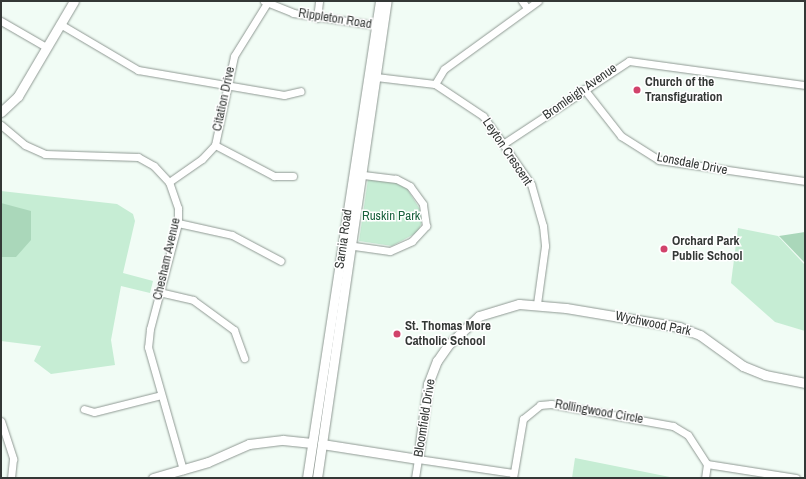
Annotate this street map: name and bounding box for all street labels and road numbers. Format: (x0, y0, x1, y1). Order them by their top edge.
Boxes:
street label: Rippleton Road (297, 6, 373, 32)
street label: Bromleigh Avenue (540, 61, 620, 123)
street label: Citation Drive (210, 65, 238, 133)
street label: Leyton Crescent (479, 115, 535, 189)
street label: Lonsdale Drive (655, 150, 729, 178)
street label: Sarnia Road (332, 208, 356, 270)
street label: Chesham Avenue (150, 216, 184, 302)
street label: Wychwood Park (614, 308, 692, 340)
street label: Bloomfield Drive (411, 378, 439, 458)
street label: Rollingwood Circle (554, 397, 644, 427)

